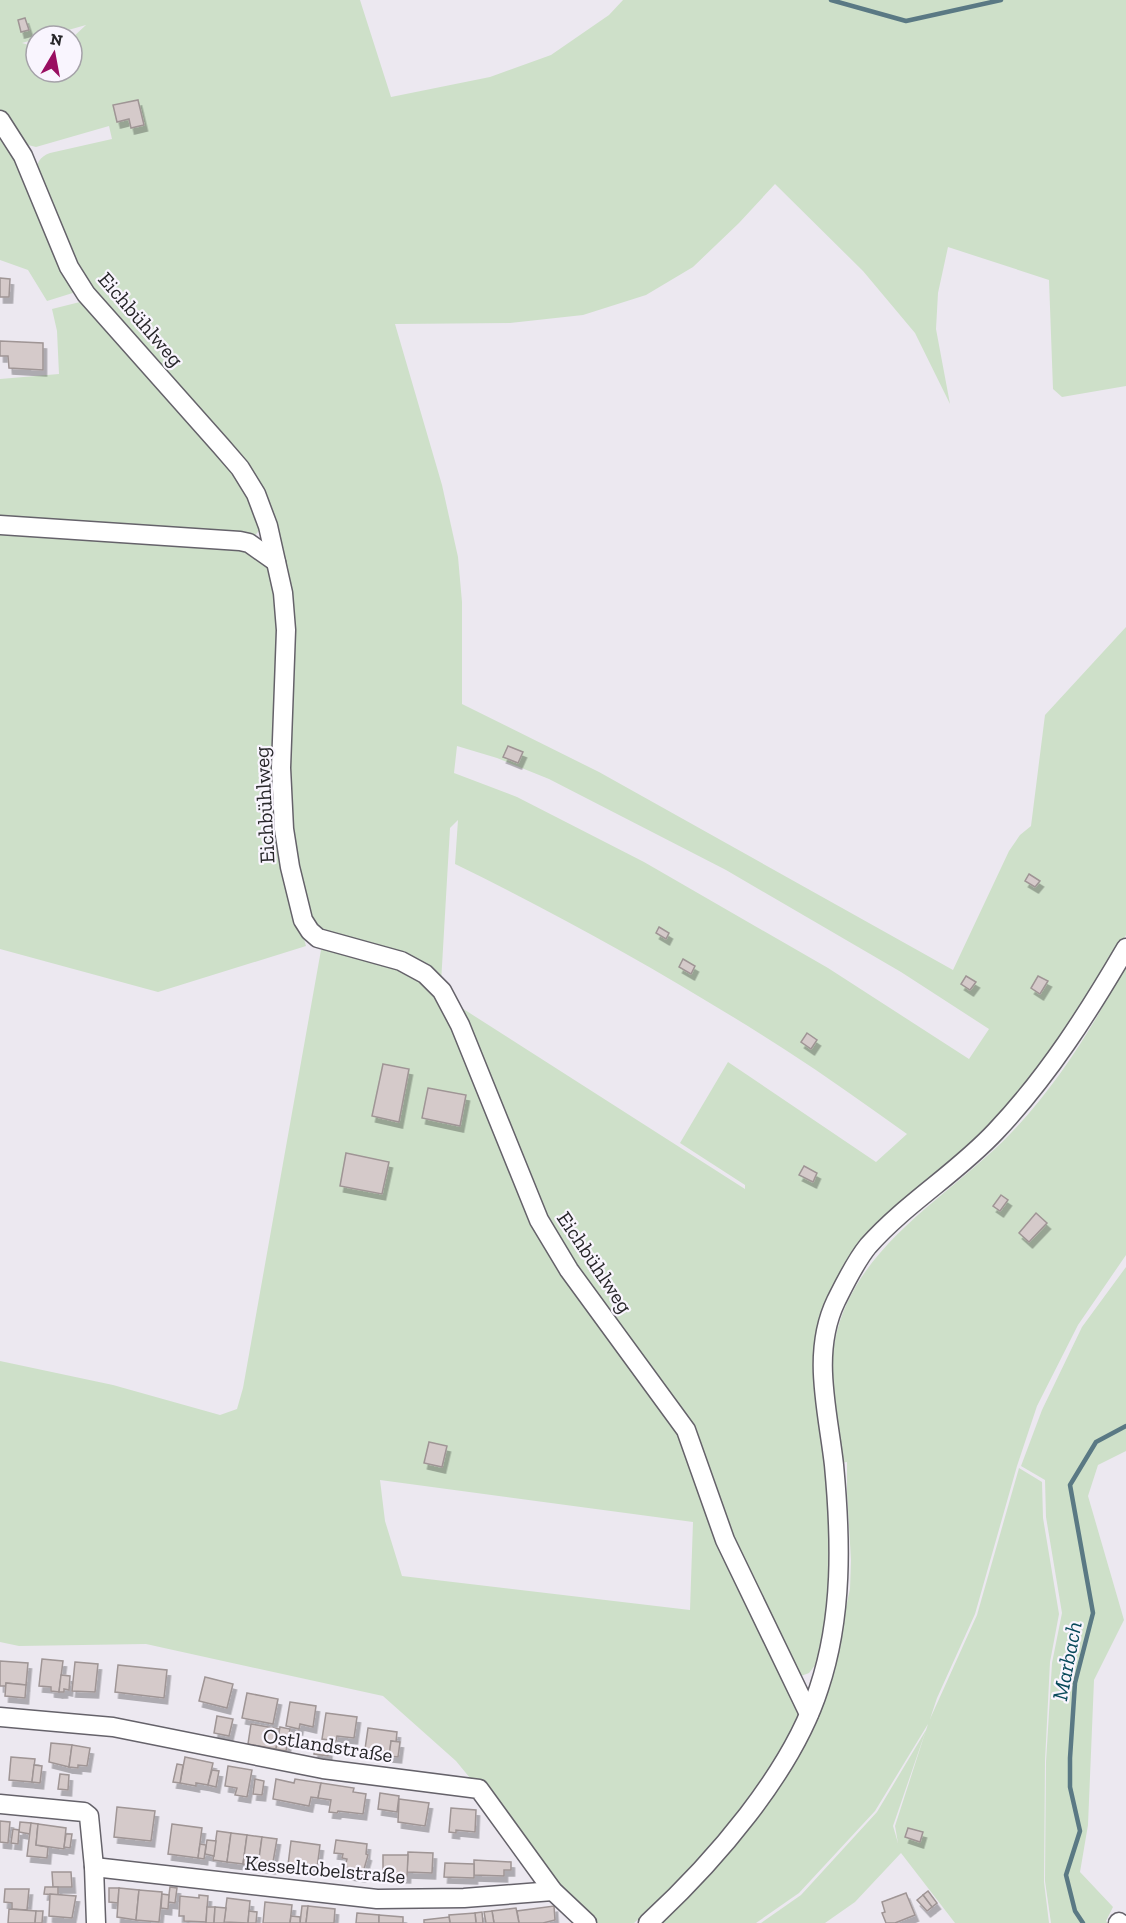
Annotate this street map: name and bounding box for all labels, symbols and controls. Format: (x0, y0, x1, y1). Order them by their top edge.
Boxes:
north arrow (24, 24, 84, 84)
text: N (49, 29, 64, 50)
street label: Eichbühlweg (93, 267, 189, 372)
street label: Eichbühlweg (248, 745, 280, 864)
street label: Eichbühlweg (552, 1206, 638, 1318)
water label: Marbach (1046, 1619, 1088, 1703)
street label: Ostlandstraße (261, 1722, 395, 1768)
street label: Kesseltobelstraße (243, 1850, 407, 1889)

